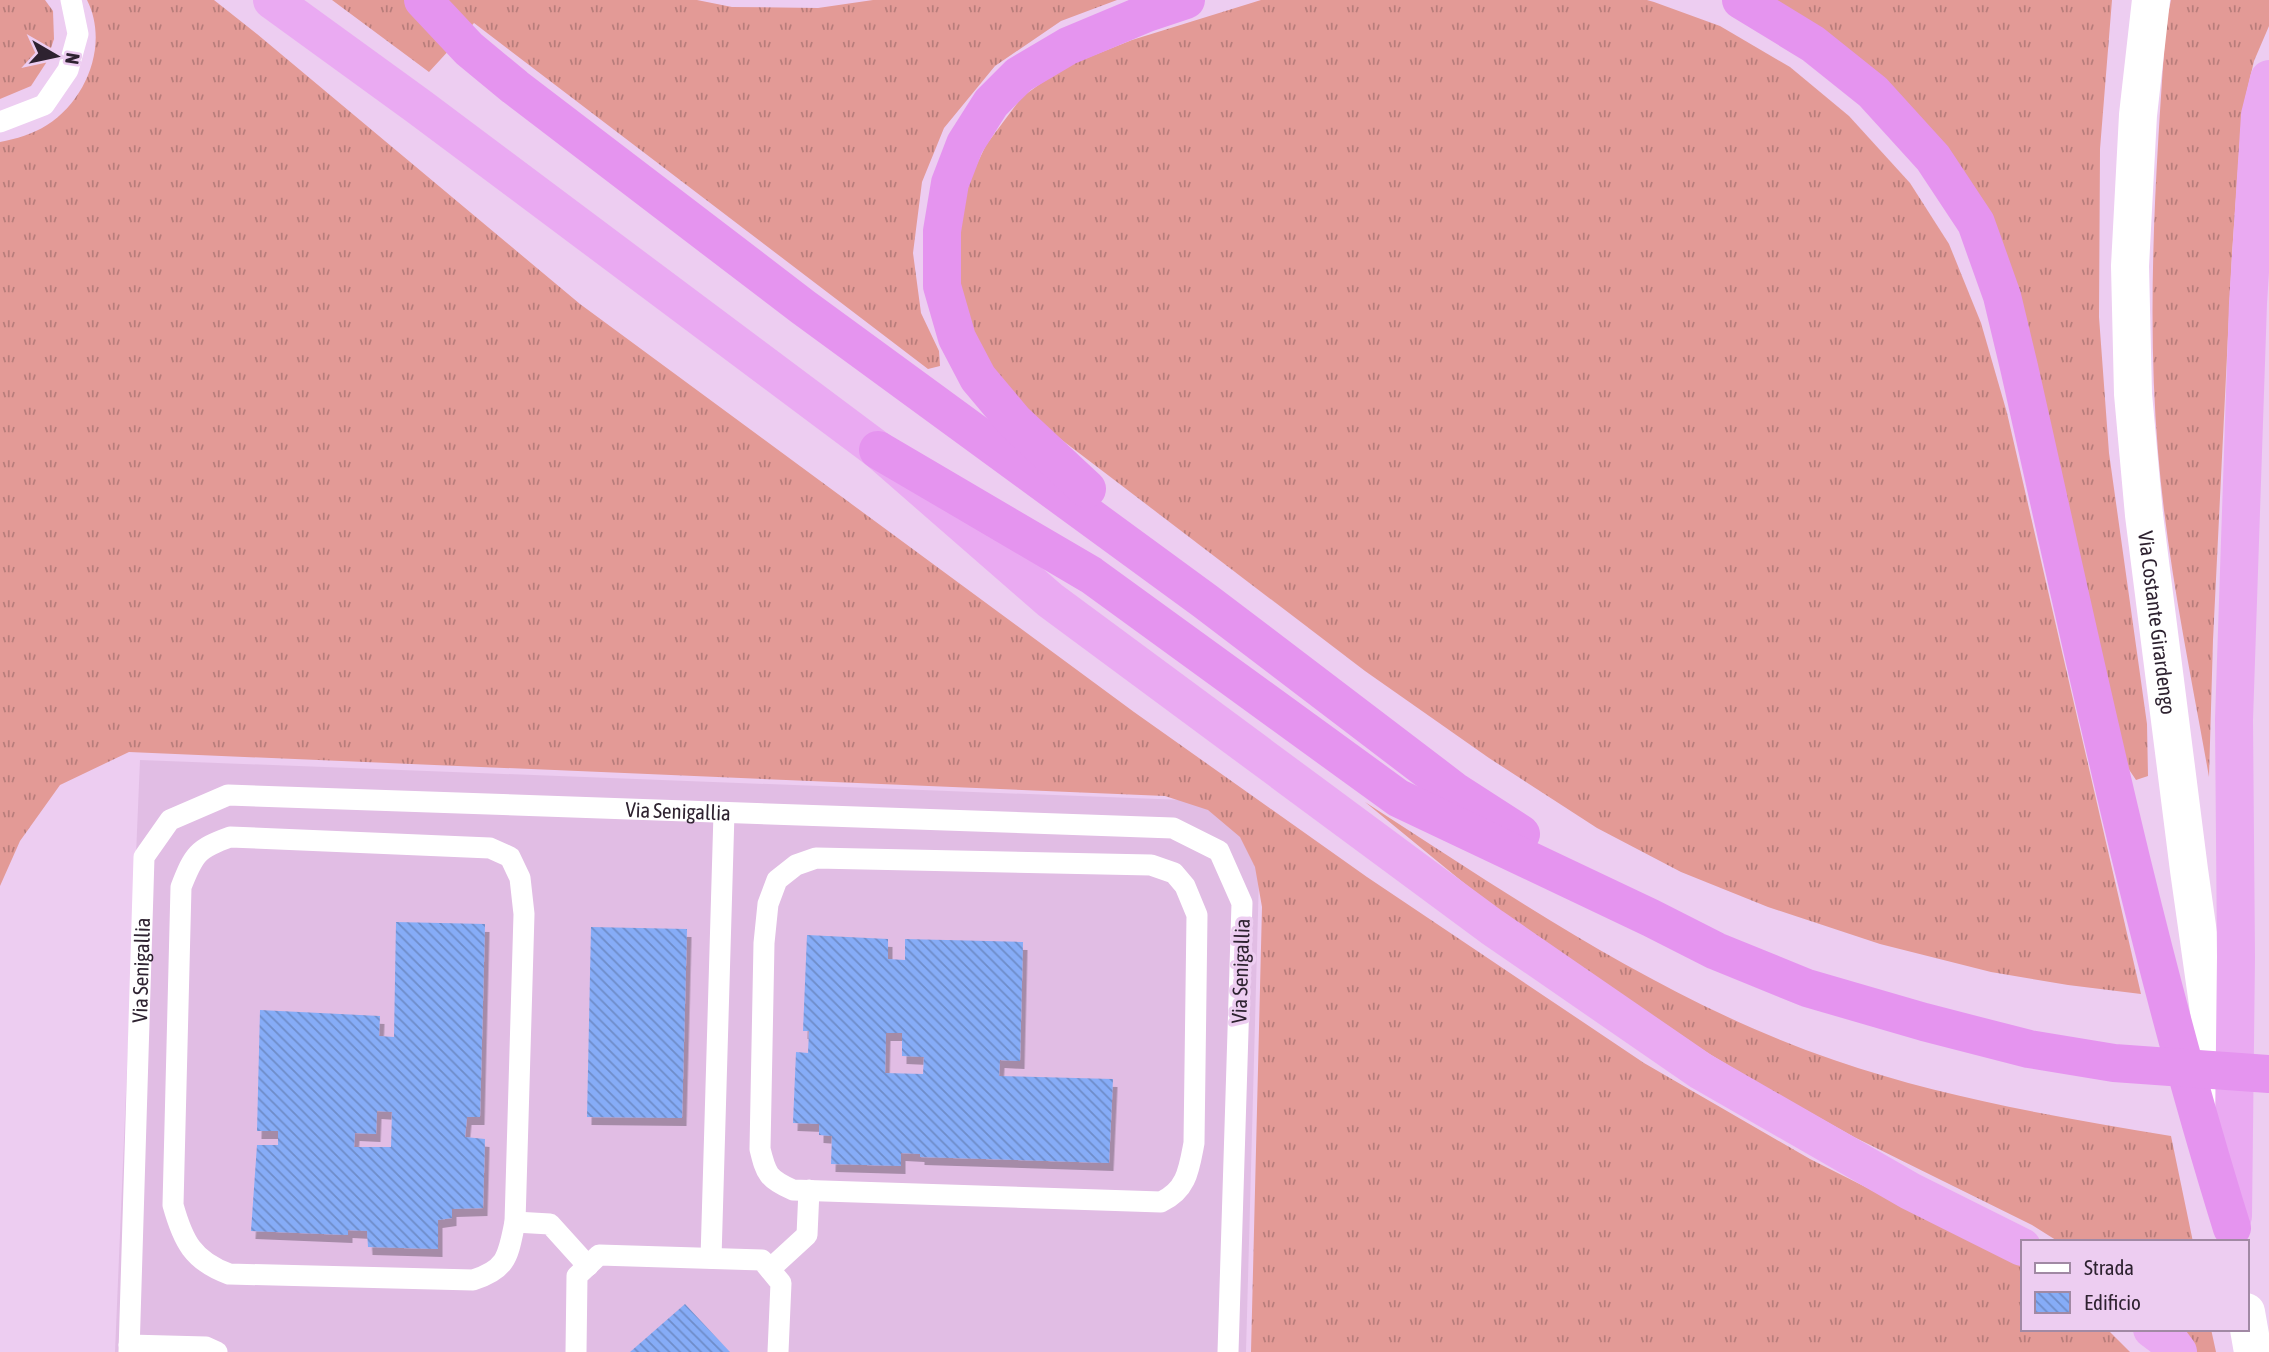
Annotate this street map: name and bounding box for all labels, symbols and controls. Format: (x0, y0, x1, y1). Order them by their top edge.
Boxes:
north arrow (21, 21, 91, 91)
text: N (61, 51, 85, 66)
street label: Via Costante Girardengo (2134, 529, 2181, 716)
street label: Via Senigallia (625, 797, 731, 825)
street label: Via Senigallia (127, 917, 154, 1023)
street label: Via Senigallia (1226, 918, 1254, 1024)
legend (2021, 1240, 2248, 1331)
text: Strada (2084, 1255, 2134, 1279)
text: Edificio (2084, 1290, 2141, 1314)

